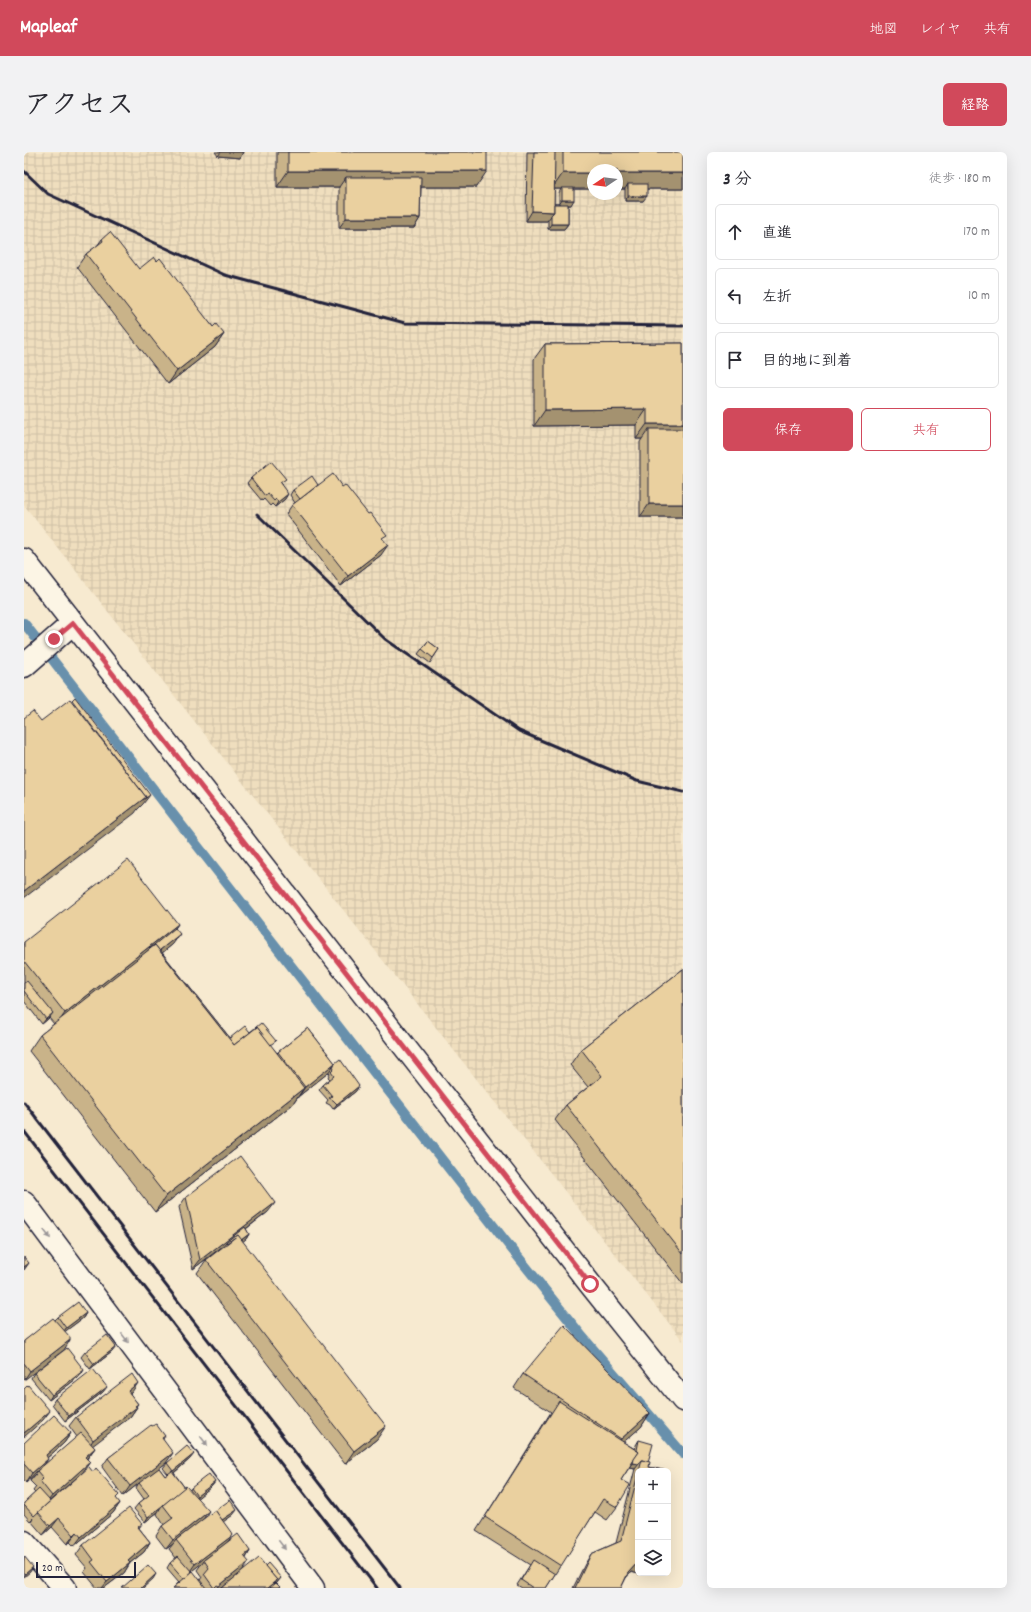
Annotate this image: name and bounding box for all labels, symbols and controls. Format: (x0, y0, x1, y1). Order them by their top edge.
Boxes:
text: Mapleaf (20, 15, 77, 42)
text: 地図 (870, 20, 898, 40)
text: レイヤ (920, 20, 961, 40)
text: 共有 (983, 20, 1011, 40)
button: 経路 (943, 83, 1007, 126)
text: アクセス (24, 88, 134, 128)
north arrow (587, 164, 623, 200)
text: 3 分 (723, 169, 751, 193)
text: 徒歩 · 180 m (929, 170, 991, 189)
icon: ahead (724, 221, 746, 243)
text: 直進 (762, 223, 792, 245)
text: 170 m (963, 223, 990, 242)
icon: left (724, 285, 746, 307)
text: 左折 (762, 287, 792, 309)
text: 10 m (968, 287, 990, 306)
icon: arrive (724, 349, 746, 371)
text: 目的地に到着 (762, 351, 852, 373)
button: 保存 (723, 408, 853, 451)
button: 共有 (861, 408, 991, 451)
route end (45, 630, 63, 648)
one-way arrow (43, 1228, 52, 1239)
route start (581, 1275, 599, 1293)
one-way arrow (121, 1332, 130, 1343)
one-way arrow (199, 1436, 208, 1447)
map controls (635, 1468, 671, 1576)
button: + (635, 1468, 671, 1504)
button: − (635, 1504, 671, 1540)
one-way arrow (277, 1540, 286, 1551)
button: layers (635, 1540, 671, 1576)
scale bar (36, 1560, 136, 1579)
text: 20 m (42, 1561, 63, 1577)

